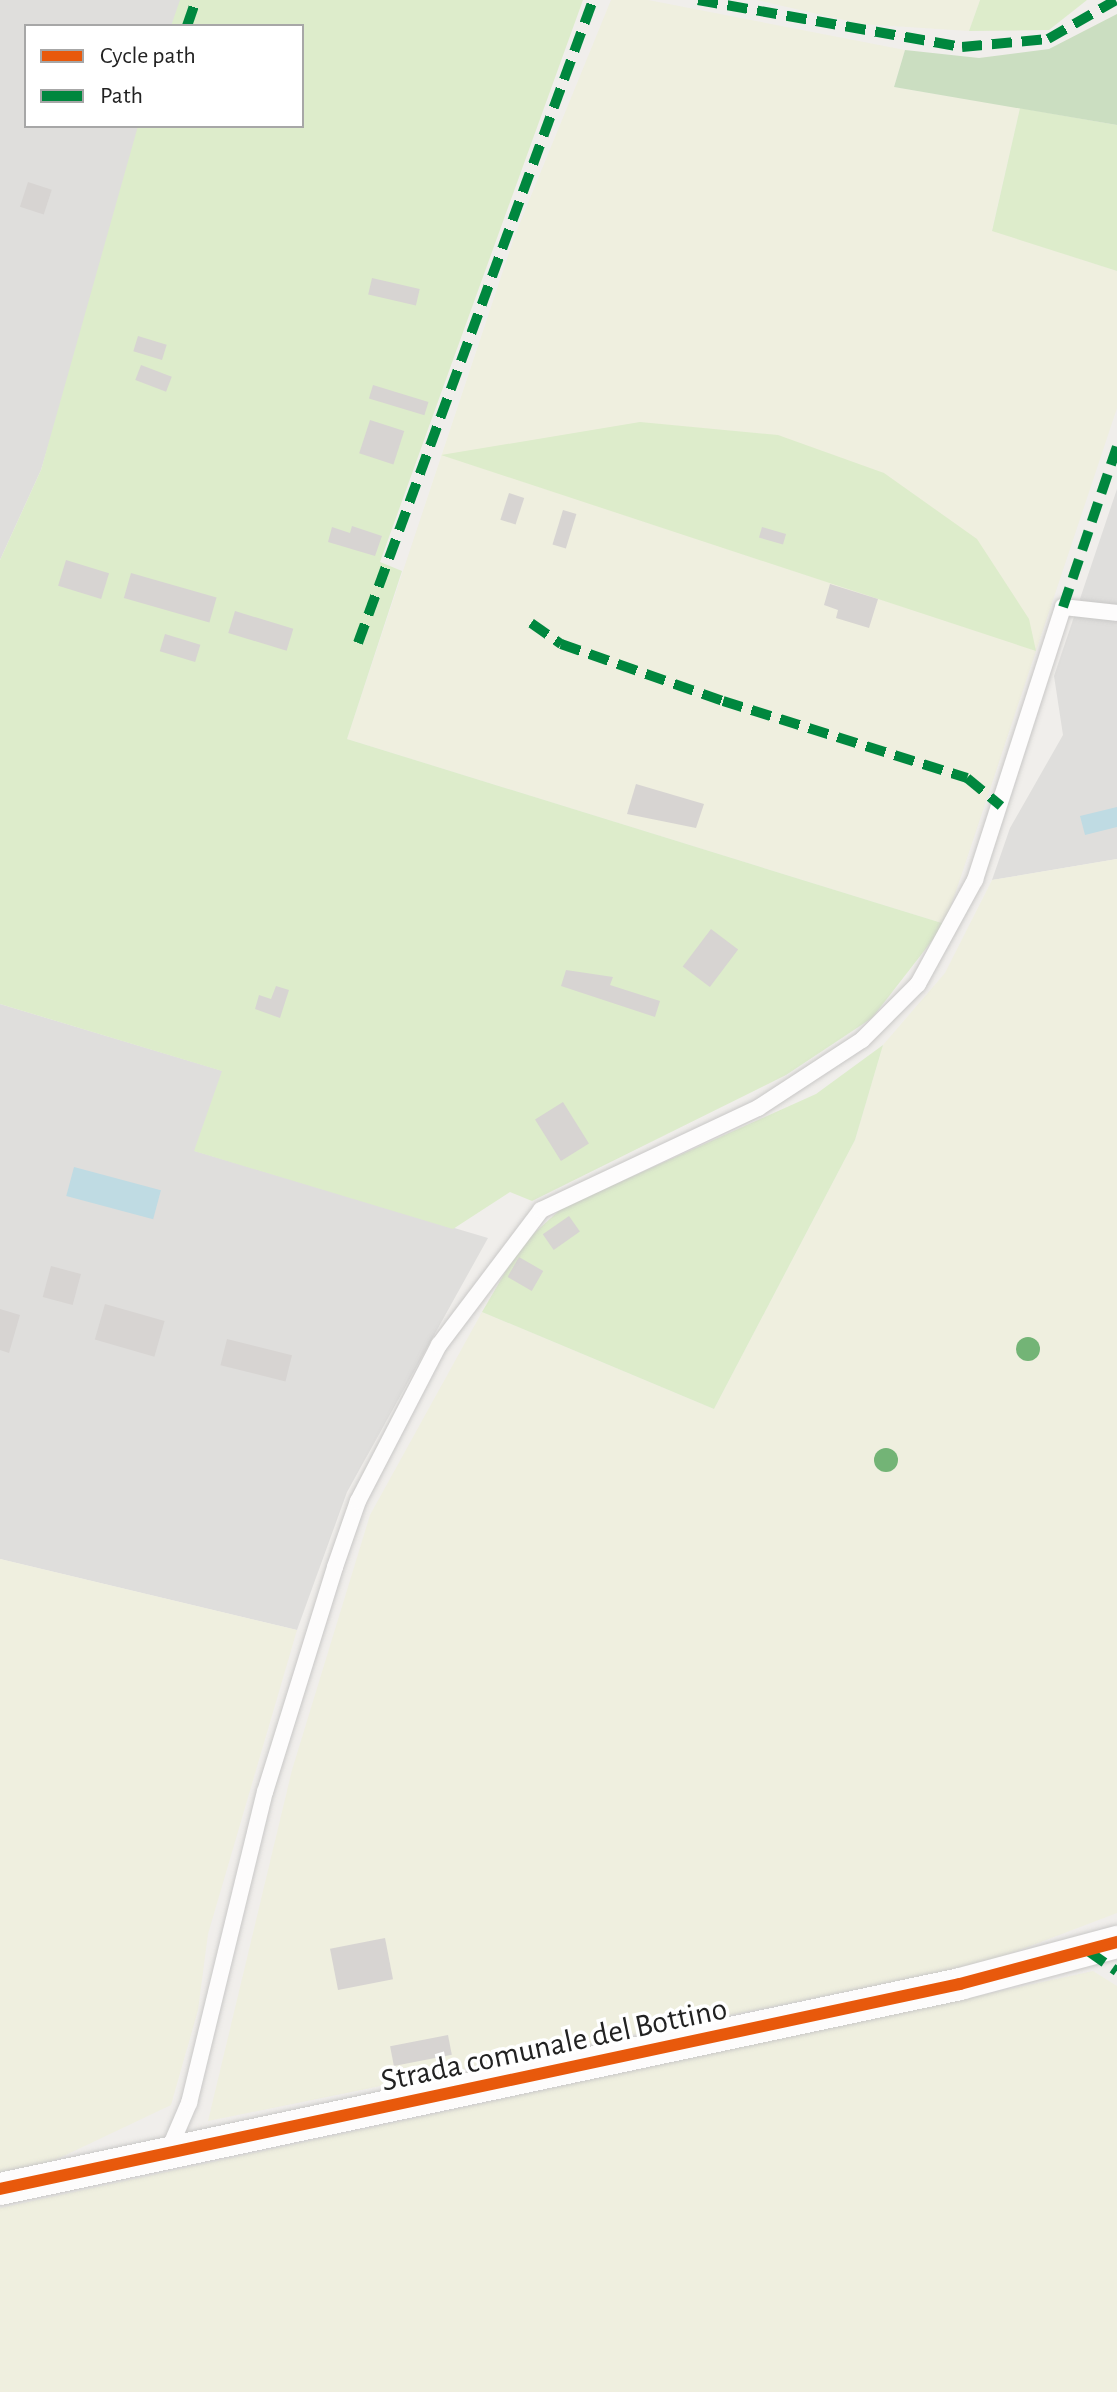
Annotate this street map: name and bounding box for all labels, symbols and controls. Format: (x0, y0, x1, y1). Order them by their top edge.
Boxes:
legend (24, 24, 304, 128)
text: Cycle path (100, 44, 196, 68)
text: Path (100, 84, 143, 108)
street label: Strada comunale del Bottino (377, 1990, 731, 2100)

